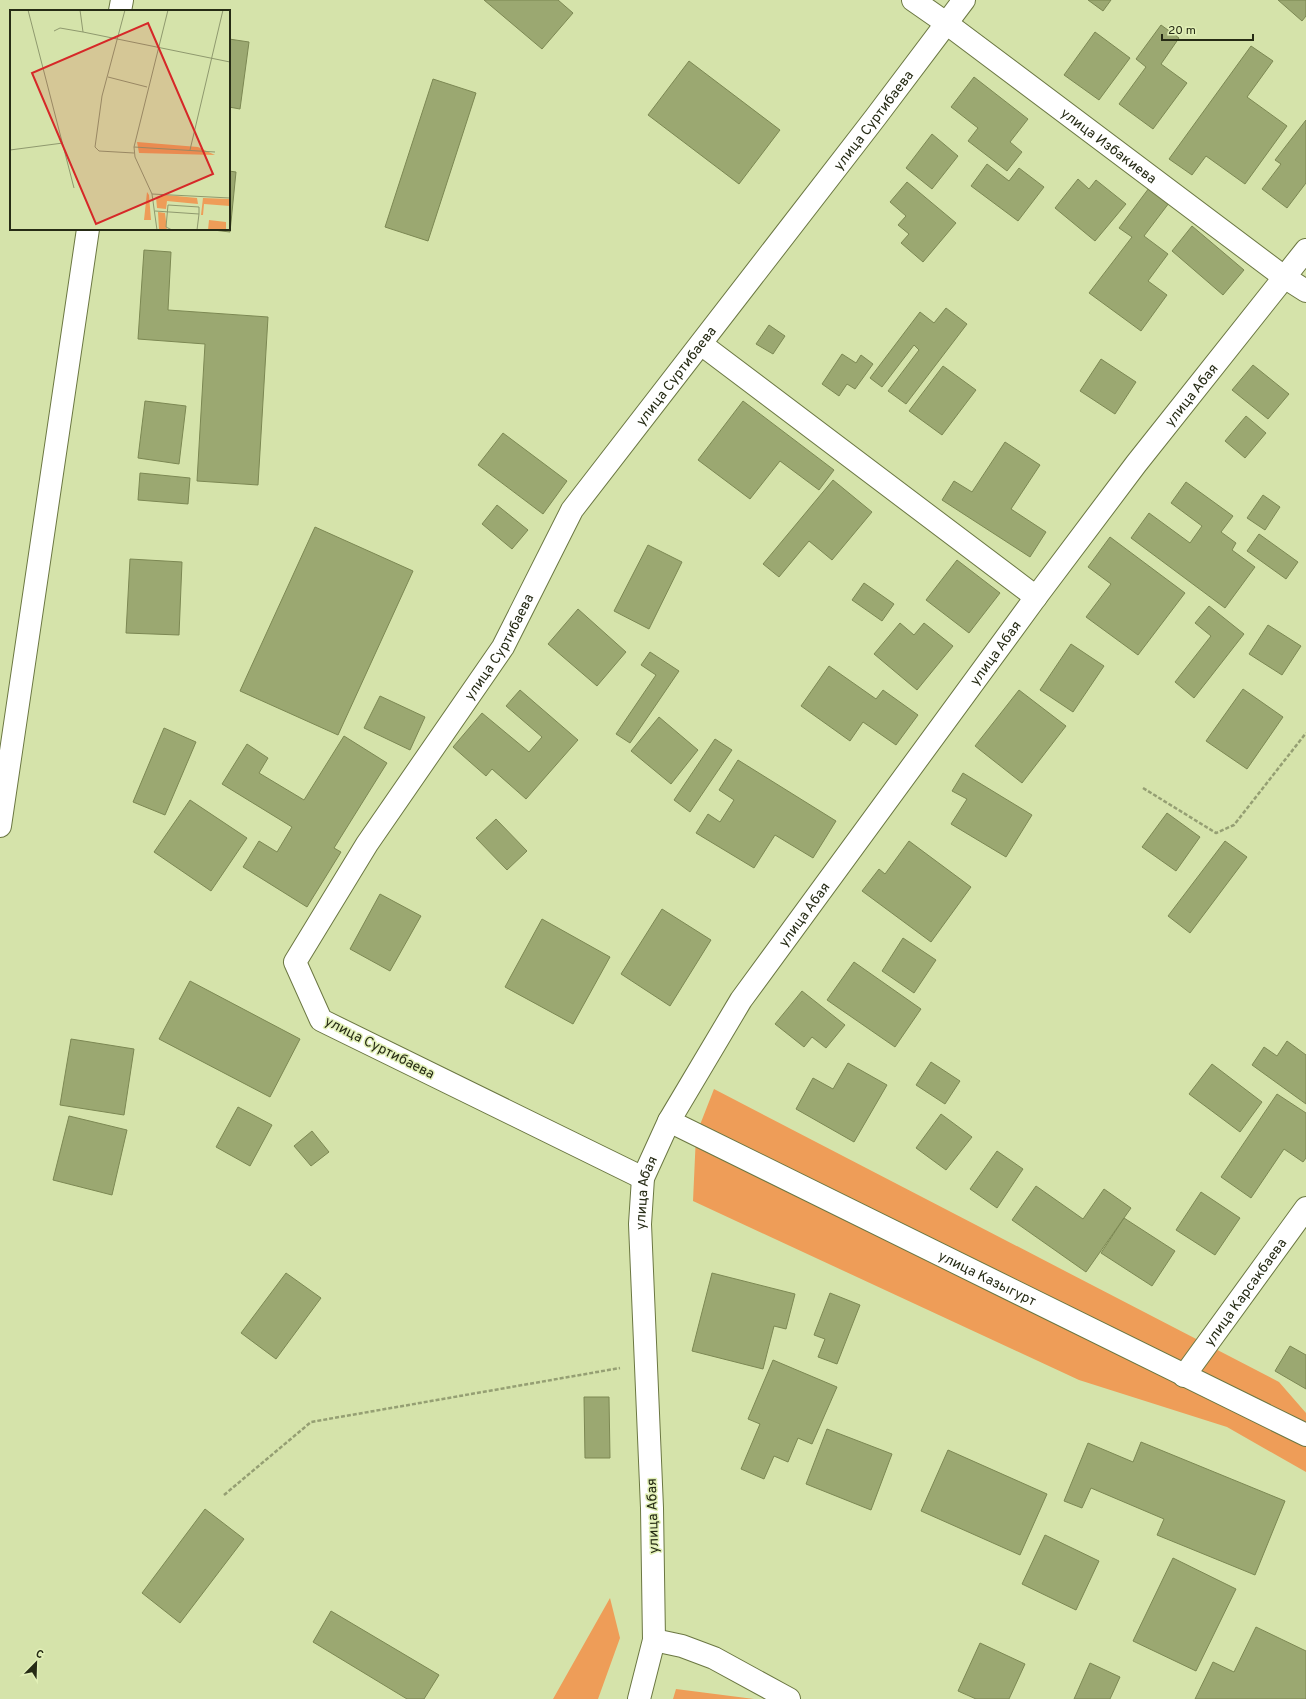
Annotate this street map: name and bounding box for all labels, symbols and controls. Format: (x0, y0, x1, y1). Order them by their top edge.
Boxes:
inset map (10, 10, 230, 230)
scale bar (1162, 16, 1253, 42)
text: 20 m (1168, 23, 1196, 39)
street label: улица Суртибаева (831, 68, 918, 174)
street label: улица Избакиева (1057, 105, 1159, 188)
street label: улица Суртибаева (633, 323, 721, 430)
street label: улица Абая (1162, 361, 1222, 431)
street label: улица Суртибаева (462, 591, 538, 704)
street label: улица Абая (967, 618, 1026, 689)
street label: улица Абая (776, 880, 834, 951)
street label: улица Суртибаева (322, 1013, 437, 1083)
street label: улица Абая (633, 1154, 662, 1230)
street label: улица Карсакбаева (1202, 1236, 1291, 1350)
street label: улица Казыгурт (935, 1248, 1038, 1311)
street label: улица Абая (644, 1478, 663, 1554)
north arrow (16, 1643, 56, 1683)
text: С (34, 1647, 45, 1663)

